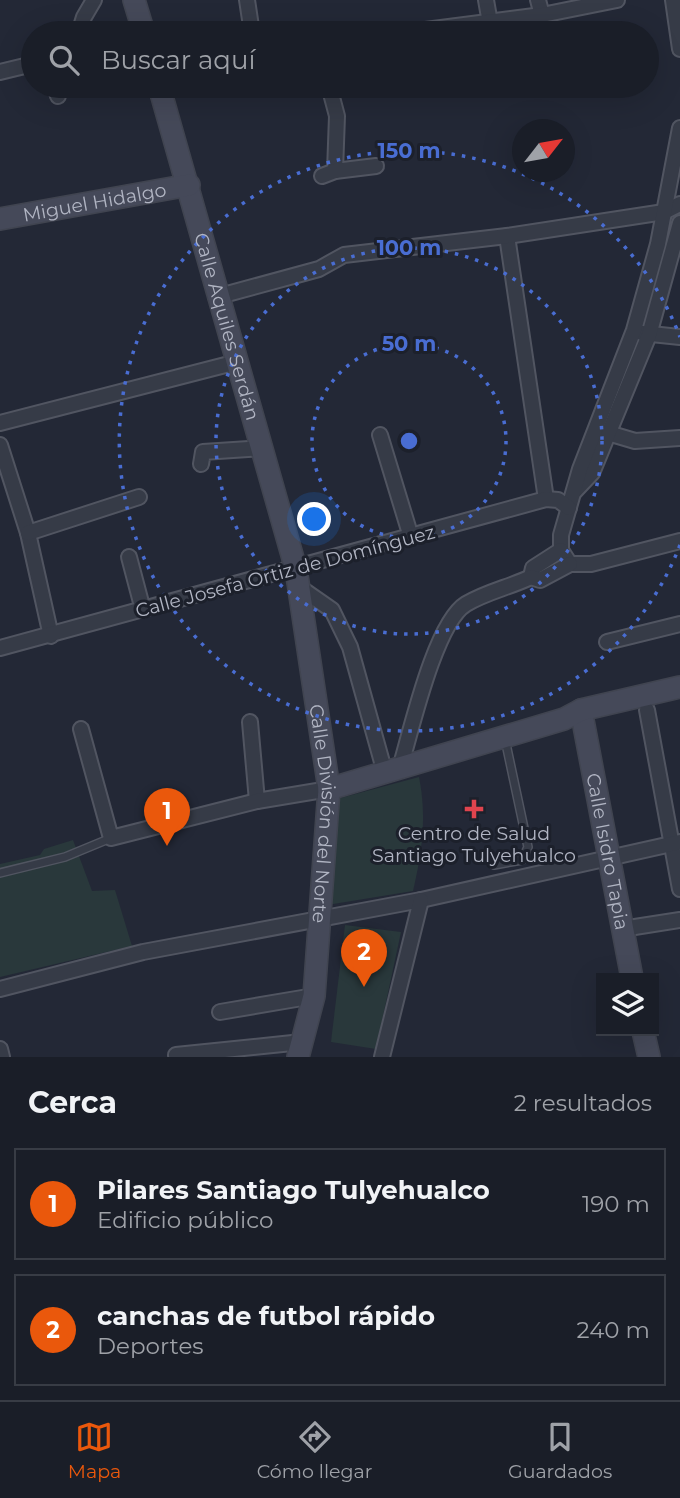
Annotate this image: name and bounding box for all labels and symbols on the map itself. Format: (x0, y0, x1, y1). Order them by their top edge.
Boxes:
north arrow (512, 119, 575, 182)
text: 150 m (378, 138, 440, 163)
street label: Miguel Hidalgo (21, 178, 168, 227)
street label: Calle Aquiles Serdán (189, 230, 264, 423)
text: 100 m (377, 235, 441, 260)
text: 50 m (382, 331, 436, 356)
centre of rings (397, 429, 421, 453)
your location (297, 502, 331, 536)
street label: Calle Josefa Ortiz de Domínguez (133, 520, 437, 623)
street label: Calle División del Norte (304, 703, 340, 924)
street label: Calle Isidro Tapia (581, 771, 634, 932)
pin: 1 (144, 788, 190, 846)
marker: Centro de Salud Santiago Tulyehualco (464, 799, 484, 819)
place label: Centro de Salud Santiago Tulyehualco (372, 822, 576, 867)
pin: 2 (341, 929, 387, 987)

